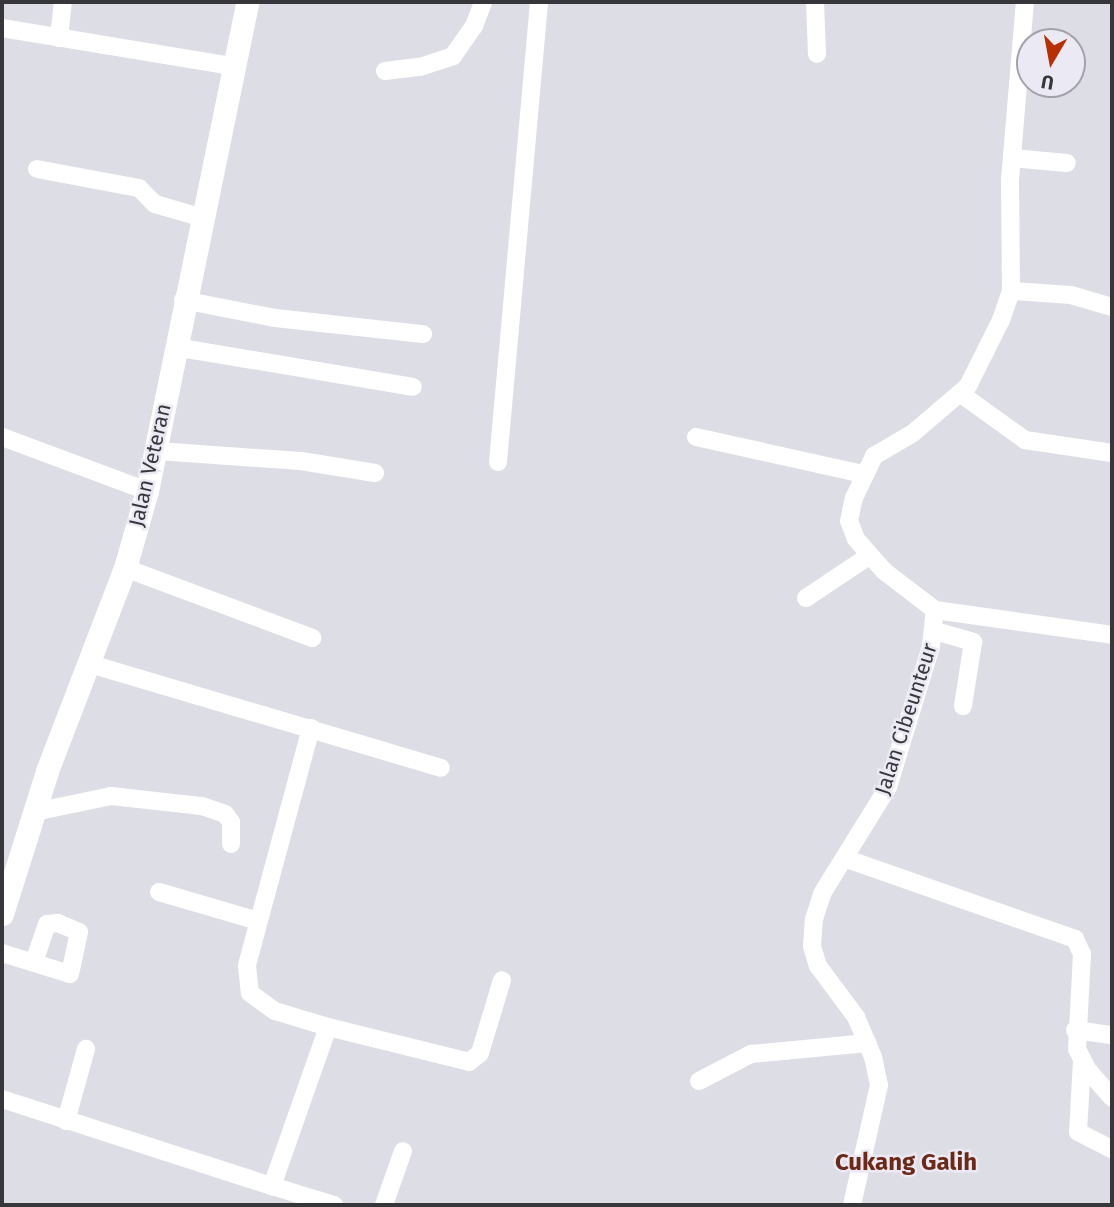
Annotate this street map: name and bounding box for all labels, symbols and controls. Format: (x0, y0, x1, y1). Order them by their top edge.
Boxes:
north arrow (1016, 28, 1086, 98)
text: U (1040, 70, 1056, 95)
street label: Jalan Veteran (124, 401, 176, 529)
street label: Jalan Cibeunteur (870, 640, 942, 798)
district label: Cukang Galih (835, 1149, 977, 1177)

